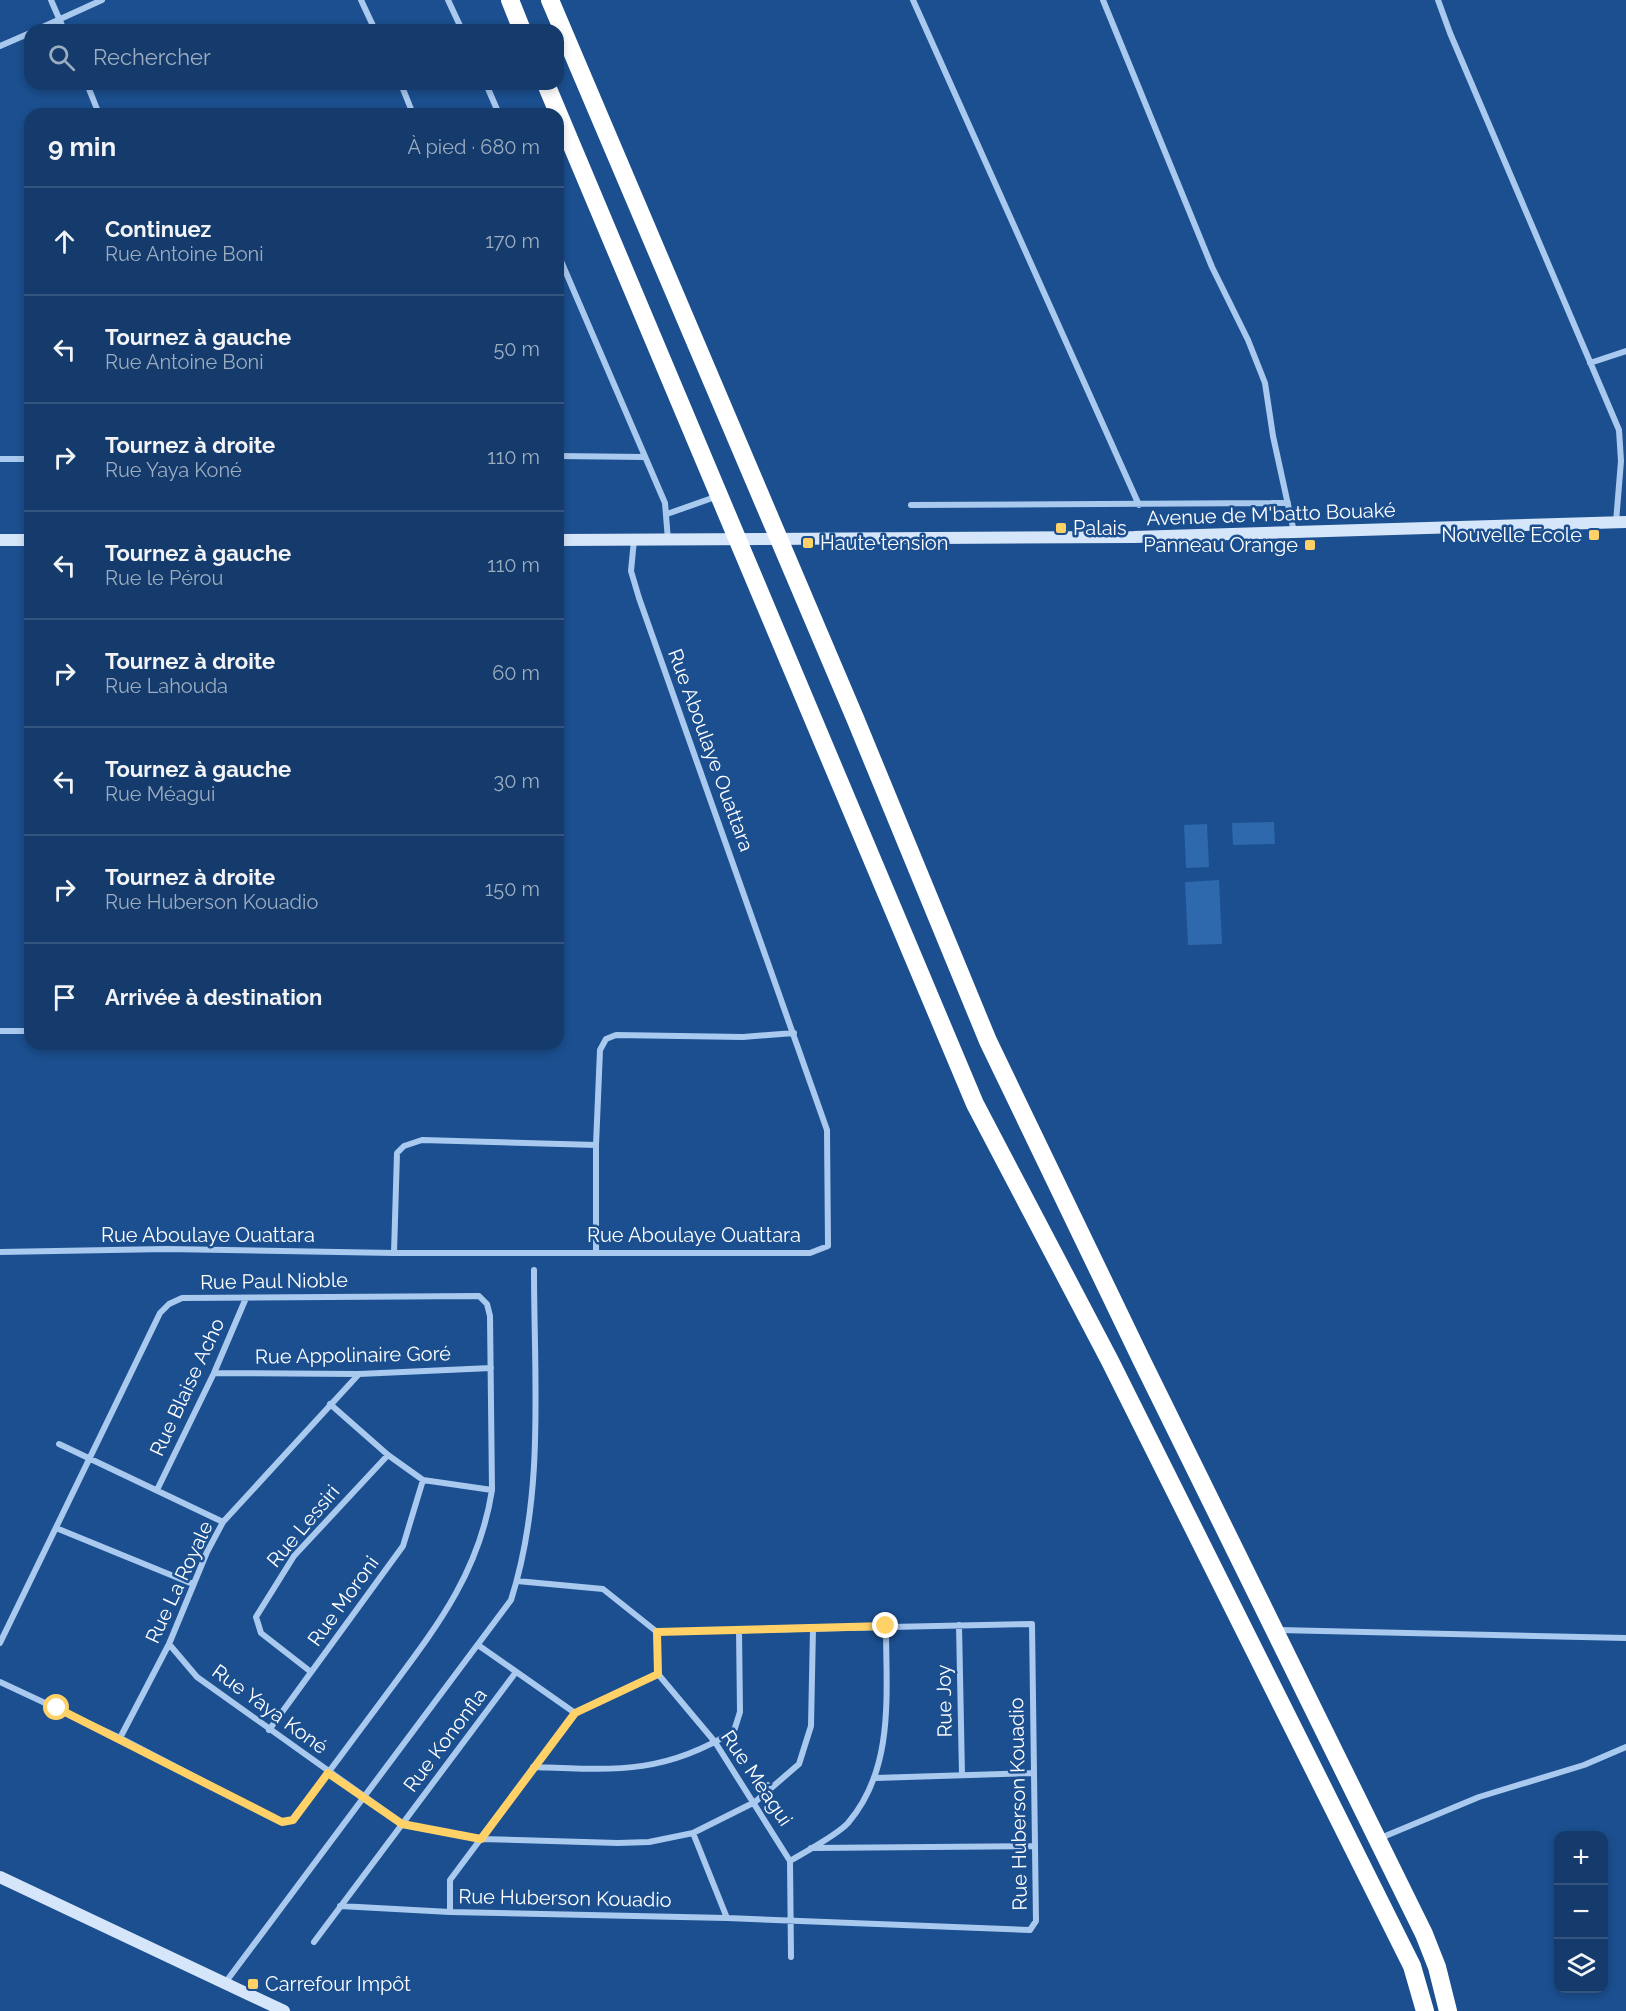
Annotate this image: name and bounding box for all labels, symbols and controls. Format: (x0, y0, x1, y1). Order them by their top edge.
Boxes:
search box (24, 24, 564, 90)
icon: search (45, 41, 78, 74)
text: Rechercher (93, 44, 211, 70)
text: 9 min (48, 132, 116, 162)
text: À pied · 680 m (408, 135, 540, 159)
text: Continuez (105, 216, 211, 242)
icon: ahead (48, 225, 81, 258)
text: 170 m (485, 229, 540, 253)
text: Rue Antoine Boni (105, 242, 264, 266)
text: Tournez à gauche (105, 324, 291, 350)
icon: left (48, 333, 81, 366)
text: 50 m (493, 337, 540, 361)
text: Rue Antoine Boni (105, 350, 264, 374)
text: Tournez à droite (105, 432, 275, 458)
icon: right (48, 441, 81, 474)
text: 110 m (487, 445, 540, 469)
text: Rue Yaya Koné (105, 458, 242, 482)
street label: Avenue de M'batto Bouaké (1146, 498, 1396, 530)
place label: Palais (1073, 516, 1127, 540)
marker: Palais (1054, 521, 1068, 535)
place label: Nouvelle Ecole (1441, 523, 1582, 547)
marker: Nouvelle Ecole (1587, 528, 1601, 542)
place label: Haute tension (820, 531, 948, 555)
place label: Panneau Orange (1143, 533, 1298, 557)
marker: Haute tension (801, 536, 815, 550)
marker: Panneau Orange (1303, 538, 1317, 552)
text: Tournez à gauche (105, 540, 291, 566)
icon: left (48, 549, 81, 582)
text: 110 m (487, 553, 540, 577)
text: Rue le Pérou (105, 566, 223, 590)
street label: Rue Aboulaye Ouattara (663, 645, 759, 855)
text: Tournez à droite (105, 648, 275, 674)
icon: right (48, 657, 81, 690)
text: 60 m (492, 661, 540, 685)
text: Rue Lahouda (105, 674, 228, 698)
text: Tournez à gauche (105, 756, 291, 782)
icon: left (48, 765, 81, 798)
text: 30 m (494, 769, 540, 793)
text: Rue Méagui (105, 782, 215, 806)
text: Tournez à droite (105, 864, 275, 890)
icon: right (48, 873, 81, 906)
text: 150 m (485, 877, 540, 901)
text: Rue Huberson Kouadio (105, 890, 318, 914)
icon: arrive (48, 981, 81, 1014)
text: Arrivée à destination (105, 984, 322, 1010)
street label: Rue Aboulaye Ouattara (101, 1223, 315, 1247)
street label: Rue Aboulaye Ouattara (587, 1223, 801, 1247)
street label: Rue Paul Nioble (200, 1268, 348, 1294)
street label: Rue Blaise Acho (145, 1314, 229, 1460)
street label: Rue Appolinaire Goré (255, 1341, 451, 1369)
street label: Rue Lessiri (262, 1480, 344, 1572)
street label: Rue La Royale (140, 1517, 218, 1647)
street label: Rue Moroni (302, 1551, 384, 1651)
route end (872, 1612, 898, 1638)
street label: Rue Yaya Koné (208, 1659, 333, 1759)
street label: Rue Joy (931, 1664, 957, 1738)
street label: Rue Kononfla (398, 1683, 492, 1797)
route start (43, 1694, 69, 1720)
street label: Rue Huberson Kouadio (1004, 1697, 1032, 1911)
street label: Rue Méagui (716, 1726, 798, 1830)
map controls (1554, 1831, 1608, 1993)
button: + (1554, 1831, 1608, 1885)
street label: Rue Huberson Kouadio (458, 1884, 672, 1912)
button: − (1554, 1885, 1608, 1939)
button: layers (1554, 1939, 1608, 1993)
place label: Carrefour Impôt (265, 1972, 411, 1996)
marker: Carrefour Impôt (246, 1977, 260, 1991)

